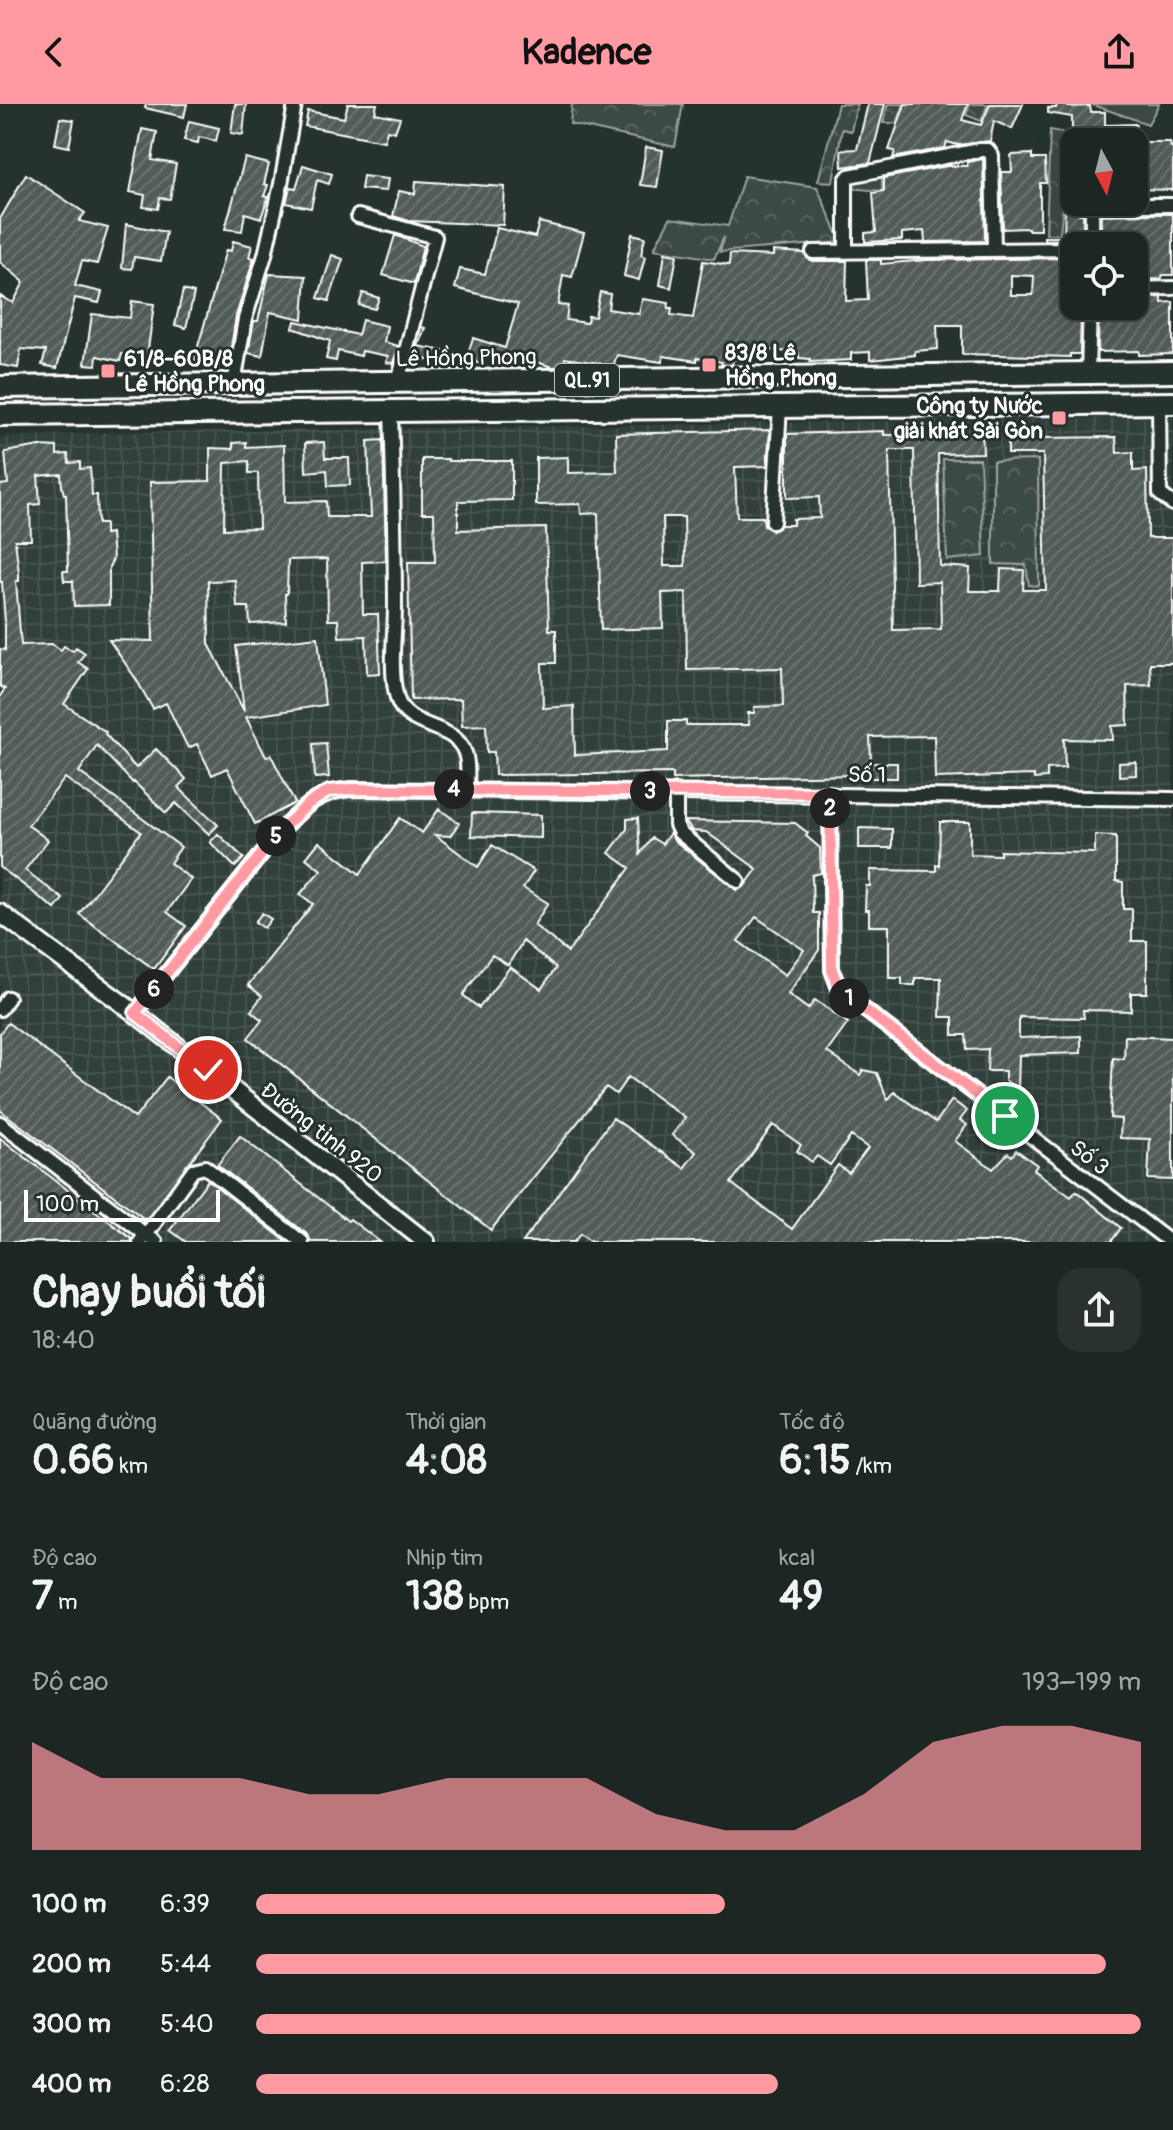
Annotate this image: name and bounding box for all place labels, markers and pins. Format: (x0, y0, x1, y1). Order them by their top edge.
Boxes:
place label: 83/8 Lê Hồng Phong (725, 339, 837, 392)
place label: 61/8-60B/8 Lê Hồng Phong (124, 345, 265, 398)
marker: 83/8 Lê Hồng Phong (700, 356, 718, 374)
marker: 61/8-60B/8 Lê Hồng Phong (99, 362, 117, 380)
place label: Công ty Nước giải khát Sài Gòn (894, 392, 1043, 445)
marker: Công ty Nước giải khát Sài Gòn (1050, 409, 1068, 427)
pin: 4 (434, 769, 474, 809)
pin: 3 (630, 771, 670, 811)
pin: 2 (810, 788, 850, 828)
pin: 5 (256, 816, 296, 856)
pin: 6 (134, 969, 174, 1009)
pin: 1 (829, 978, 869, 1018)
pin (174, 1036, 242, 1104)
pin (971, 1082, 1039, 1150)

